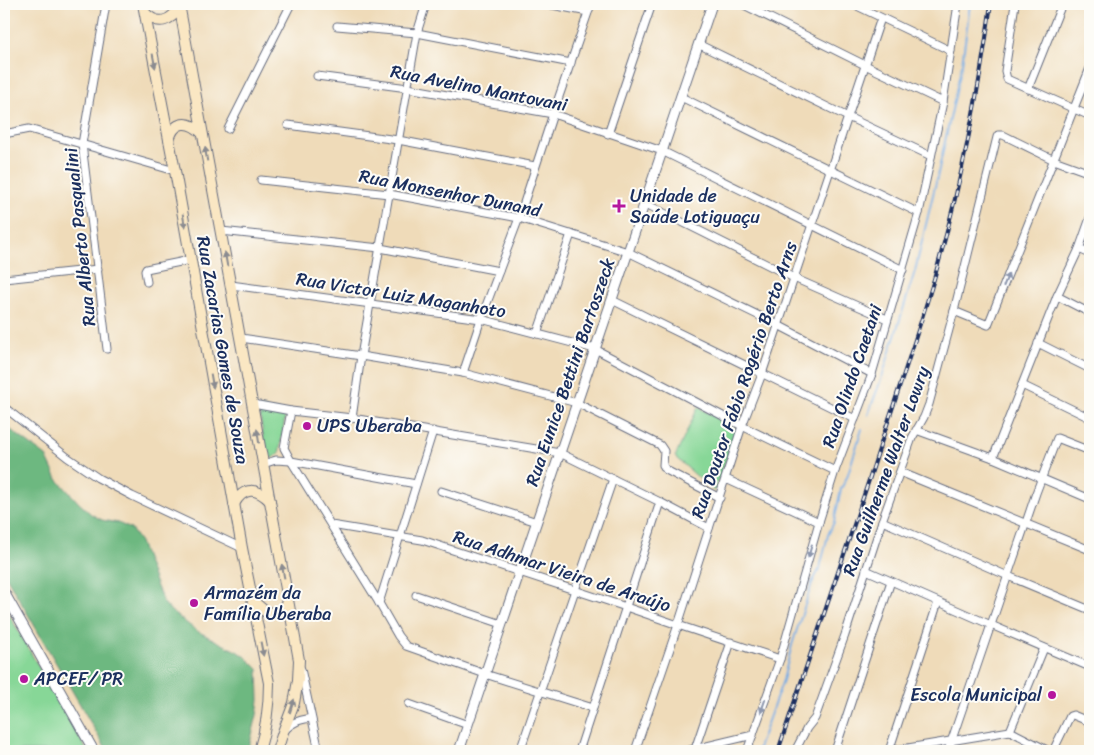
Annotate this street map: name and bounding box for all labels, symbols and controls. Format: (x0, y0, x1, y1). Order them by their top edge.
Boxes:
one-way arrow (150, 53, 158, 69)
street label: Rua Avelino Mantovani (388, 55, 571, 121)
street label: Rua Alberto Pasqualini (55, 145, 105, 328)
one-way arrow (202, 145, 210, 161)
street label: Rua Monsenhor Dunand (356, 160, 545, 227)
place label: Unidade de Saúde Lotiguaçu (630, 180, 760, 233)
marker: Unidade de Saúde Lotiguaçu (612, 199, 626, 213)
one-way arrow (180, 213, 188, 229)
street label: Rua Zacarias Gomes de Souza (187, 233, 259, 467)
street label: Rua Doutor Fábio Rogério Berto Arns (681, 236, 807, 523)
one-way arrow (222, 250, 230, 266)
street label: Rua Eunice Bettini Bartoszeck (516, 253, 624, 490)
street label: Rua Victor Luiz Maganhoto (294, 263, 508, 327)
one-way arrow (1003, 272, 1010, 287)
street label: Rua Olindo Caetani (813, 299, 892, 452)
street label: Rua Guilherme Walter Lowry (833, 361, 939, 581)
one-way arrow (209, 373, 217, 389)
place label: UPS Uberaba (317, 410, 422, 442)
marker: UPS Uberaba (301, 420, 313, 432)
one-way arrow (254, 427, 262, 443)
street label: Rua Adhmar Vieira de Araújo (449, 521, 675, 621)
one-way arrow (806, 544, 814, 559)
one-way arrow (279, 562, 287, 578)
place label: Armazém da Família Uberaba (203, 577, 331, 630)
marker: Armazém da Família Uberaba (188, 597, 200, 609)
one-way arrow (259, 641, 267, 657)
place label: APCEF/ PR (33, 663, 123, 695)
marker: APCEF/ PR (18, 673, 30, 685)
place label: Escola Municipal (910, 679, 1043, 711)
marker: Escola Municipal (1046, 689, 1058, 701)
one-way arrow (289, 699, 297, 714)
one-way arrow (759, 699, 766, 714)

